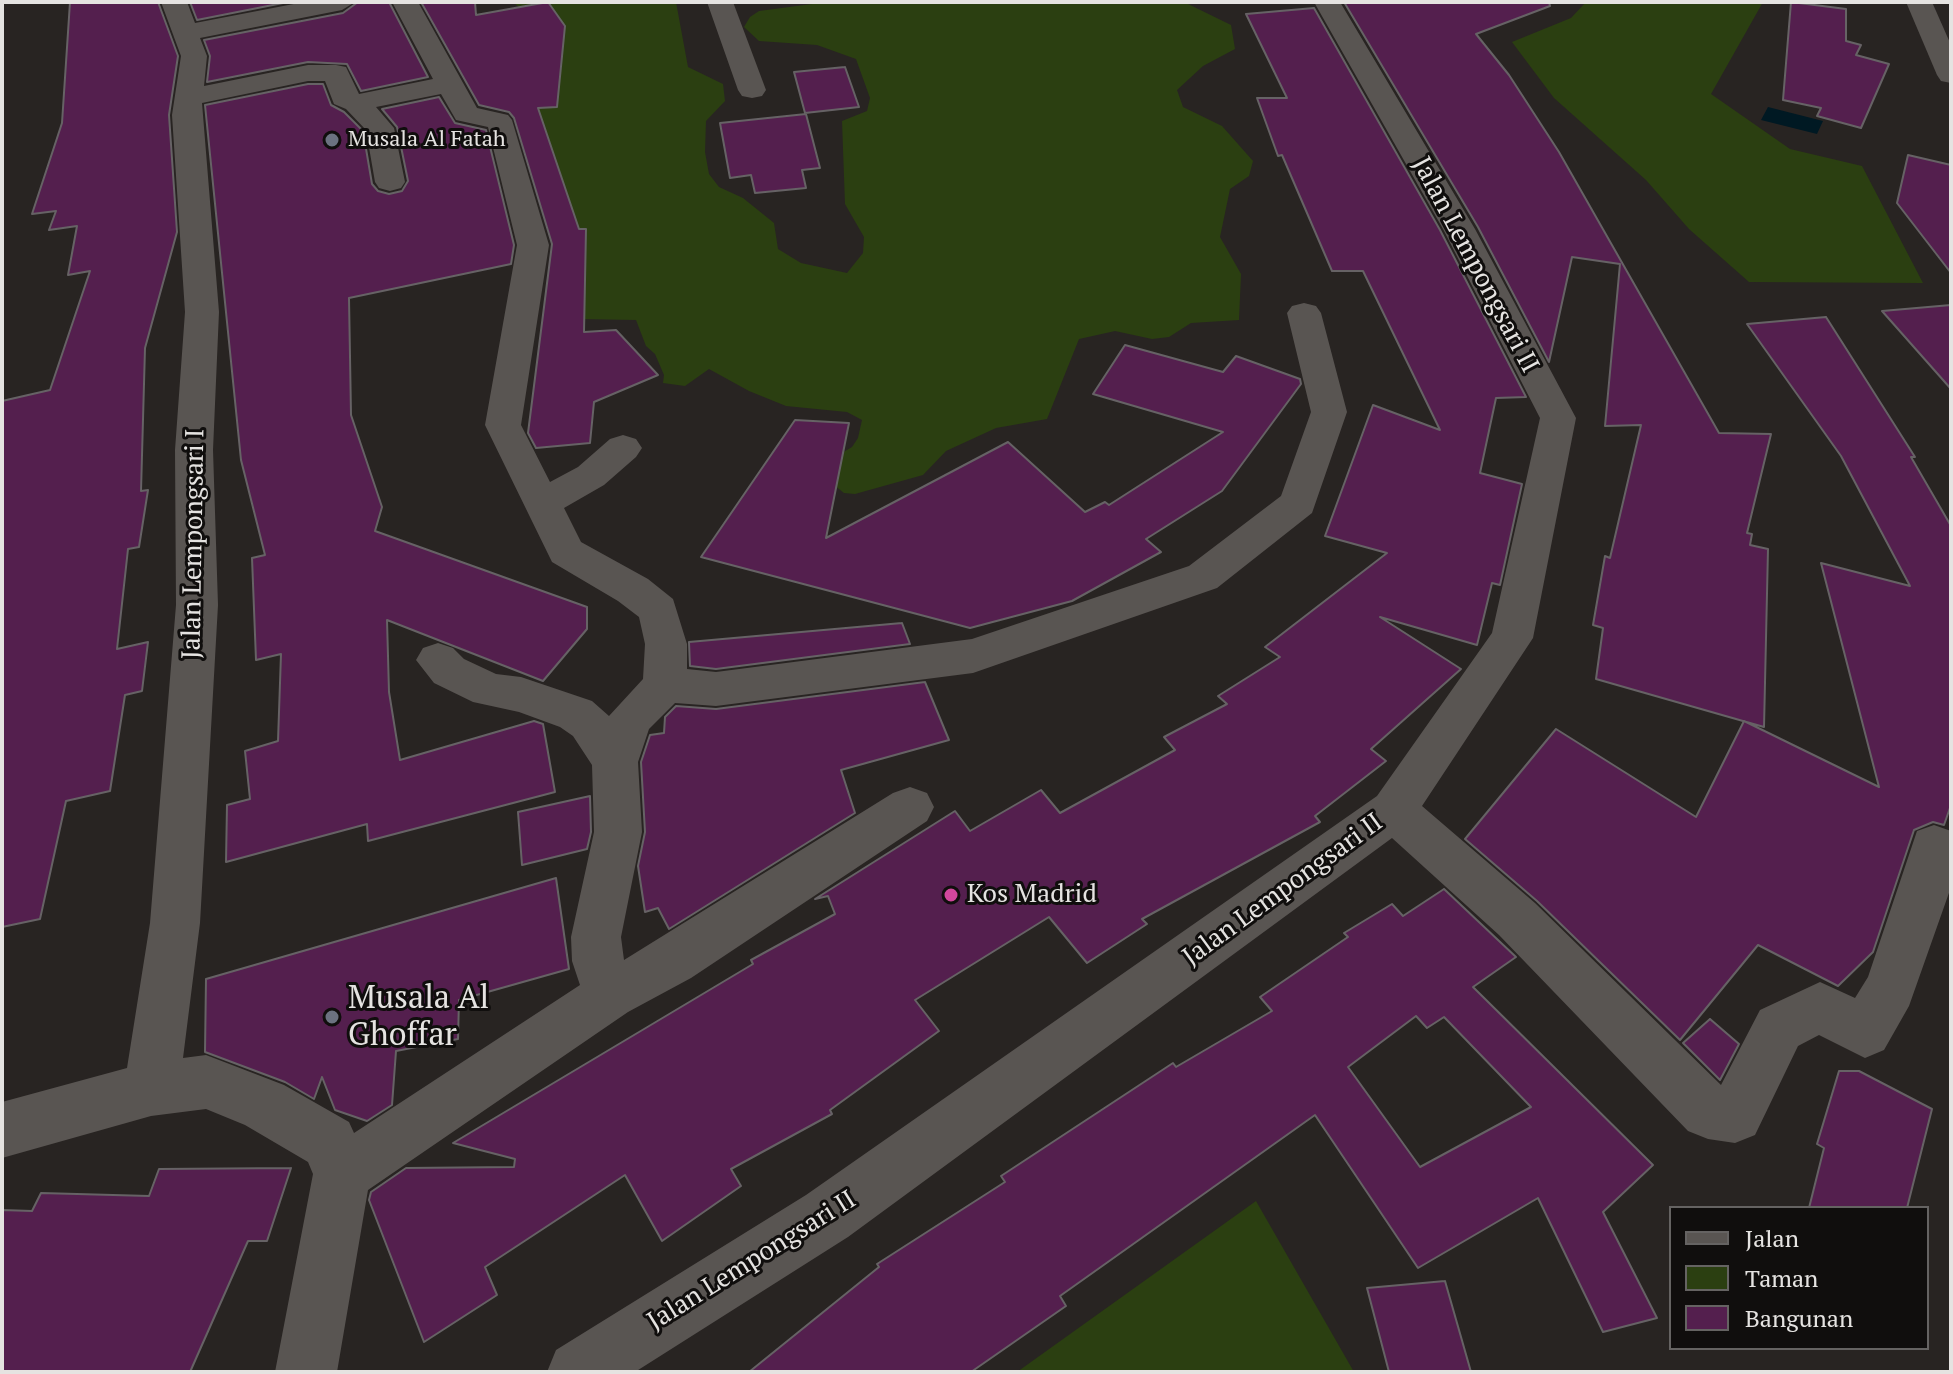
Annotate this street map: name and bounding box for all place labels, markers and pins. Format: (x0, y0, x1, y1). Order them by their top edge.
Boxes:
place label: Musala Al Fatah (348, 127, 506, 153)
marker: Musala Al Fatah (323, 131, 341, 149)
place label: Kos Madrid (967, 879, 1097, 911)
marker: Kos Madrid (942, 886, 960, 904)
place label: Musala Al Ghoffar (348, 980, 489, 1055)
marker: Musala Al Ghoffar (323, 1008, 341, 1026)

